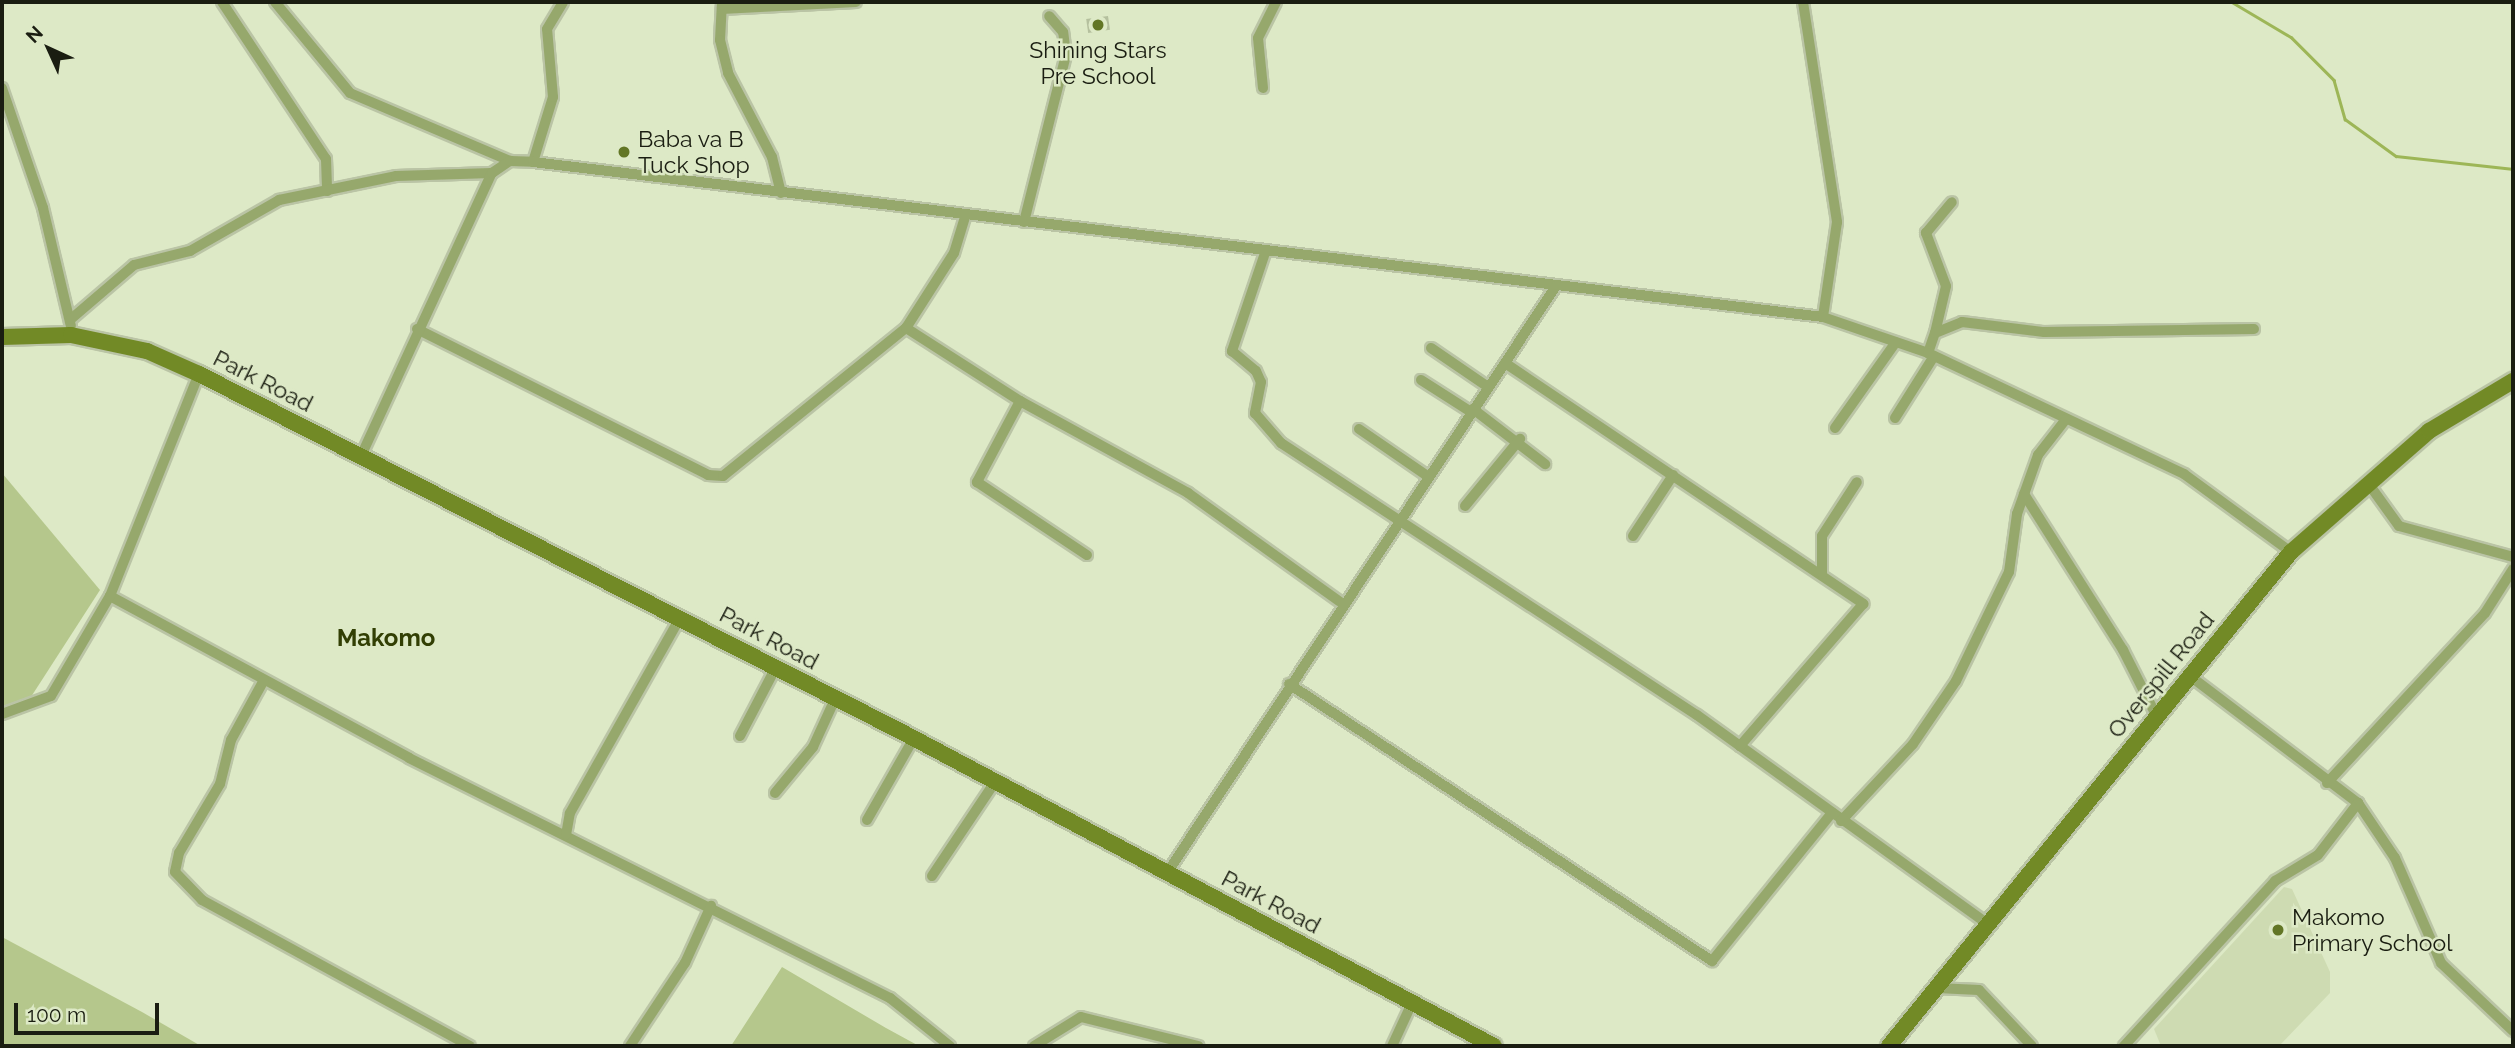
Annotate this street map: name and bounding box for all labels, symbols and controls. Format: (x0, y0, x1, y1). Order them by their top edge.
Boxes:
north arrow (14, 14, 84, 84)
marker: Shining Stars Pre School (1090, 17, 1106, 33)
text: N (21, 21, 47, 47)
place label: Shining Stars Pre School (1029, 36, 1167, 90)
place label: Baba va B Tuck Shop (638, 125, 750, 179)
marker: Baba va B Tuck Shop (616, 144, 632, 160)
street label: Park Road (209, 344, 317, 418)
street label: Park Road (715, 600, 823, 676)
street label: Overspill Road (2102, 606, 2220, 744)
district label: Makomo (337, 624, 435, 652)
street label: Park Road (1217, 864, 1325, 940)
place label: Makomo Primary School (2292, 903, 2453, 957)
marker: Makomo Primary School (2270, 922, 2286, 938)
scale bar (18, 988, 163, 1032)
text: 100 m (27, 1002, 86, 1027)

